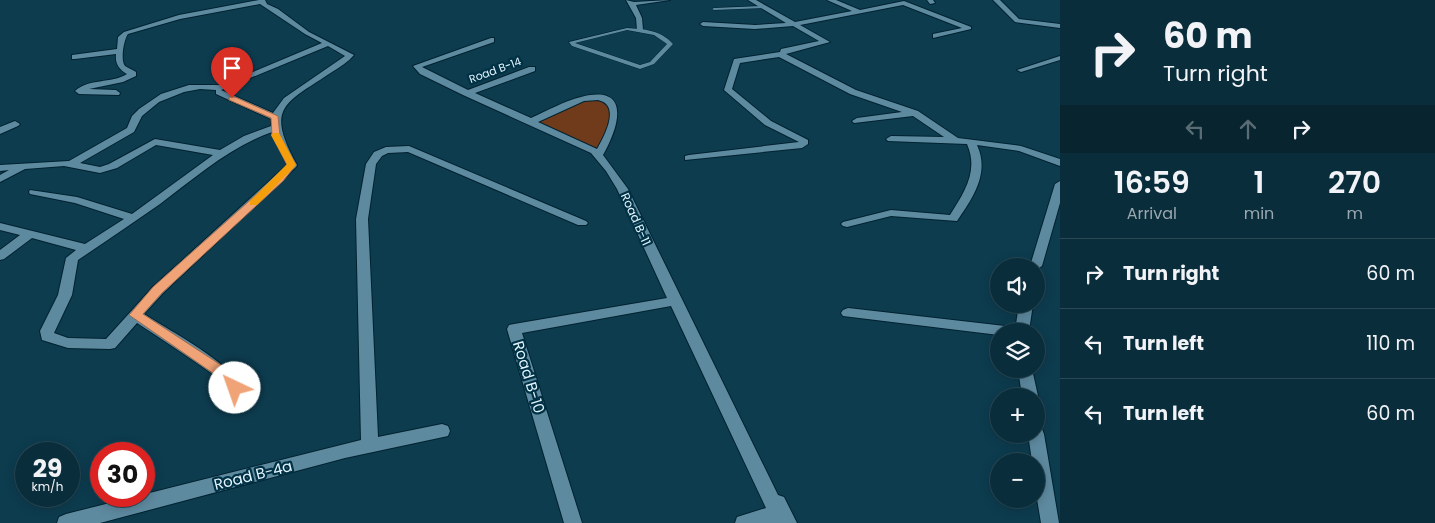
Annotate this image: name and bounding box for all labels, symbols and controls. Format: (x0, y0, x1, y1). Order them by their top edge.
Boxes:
text: 60 m (1163, 11, 1253, 60)
icon: right (1080, 20, 1145, 85)
pin (211, 47, 253, 98)
street label: Road B-14 (467, 53, 524, 87)
icon: arrive (218, 54, 246, 82)
text: Turn right (1163, 58, 1268, 89)
icon: left (1181, 115, 1209, 143)
icon: ahead (1234, 115, 1262, 143)
icon: right (1287, 115, 1315, 143)
text: 16:59 (1114, 161, 1190, 204)
text: 1 (1254, 161, 1264, 204)
text: 270 (1328, 161, 1381, 204)
street label: Road B-11 (617, 190, 655, 248)
text: Arrival (1127, 202, 1177, 225)
text: min (1244, 202, 1274, 225)
text: m (1346, 202, 1363, 225)
map controls (990, 258, 1045, 508)
button: sound (990, 258, 1045, 313)
icon: right (1080, 260, 1108, 288)
text: Turn right (1123, 260, 1219, 287)
text: 60 m (1366, 260, 1415, 287)
button: layers (990, 323, 1045, 378)
icon: left (1080, 330, 1108, 358)
text: Turn left (1123, 330, 1204, 357)
text: 110 m (1366, 330, 1415, 357)
street label: Road B-10 (508, 338, 550, 416)
position arrow (208, 361, 260, 413)
button: + (990, 388, 1045, 443)
icon: left (1080, 400, 1108, 428)
text: Turn left (1123, 400, 1204, 427)
text: 60 m (1366, 400, 1415, 427)
speed limit sign: 30 (90, 442, 155, 507)
text: 29 (33, 451, 62, 486)
button: − (990, 453, 1045, 508)
street label: Road B-4a (212, 455, 294, 495)
text: km/h (32, 478, 63, 495)

